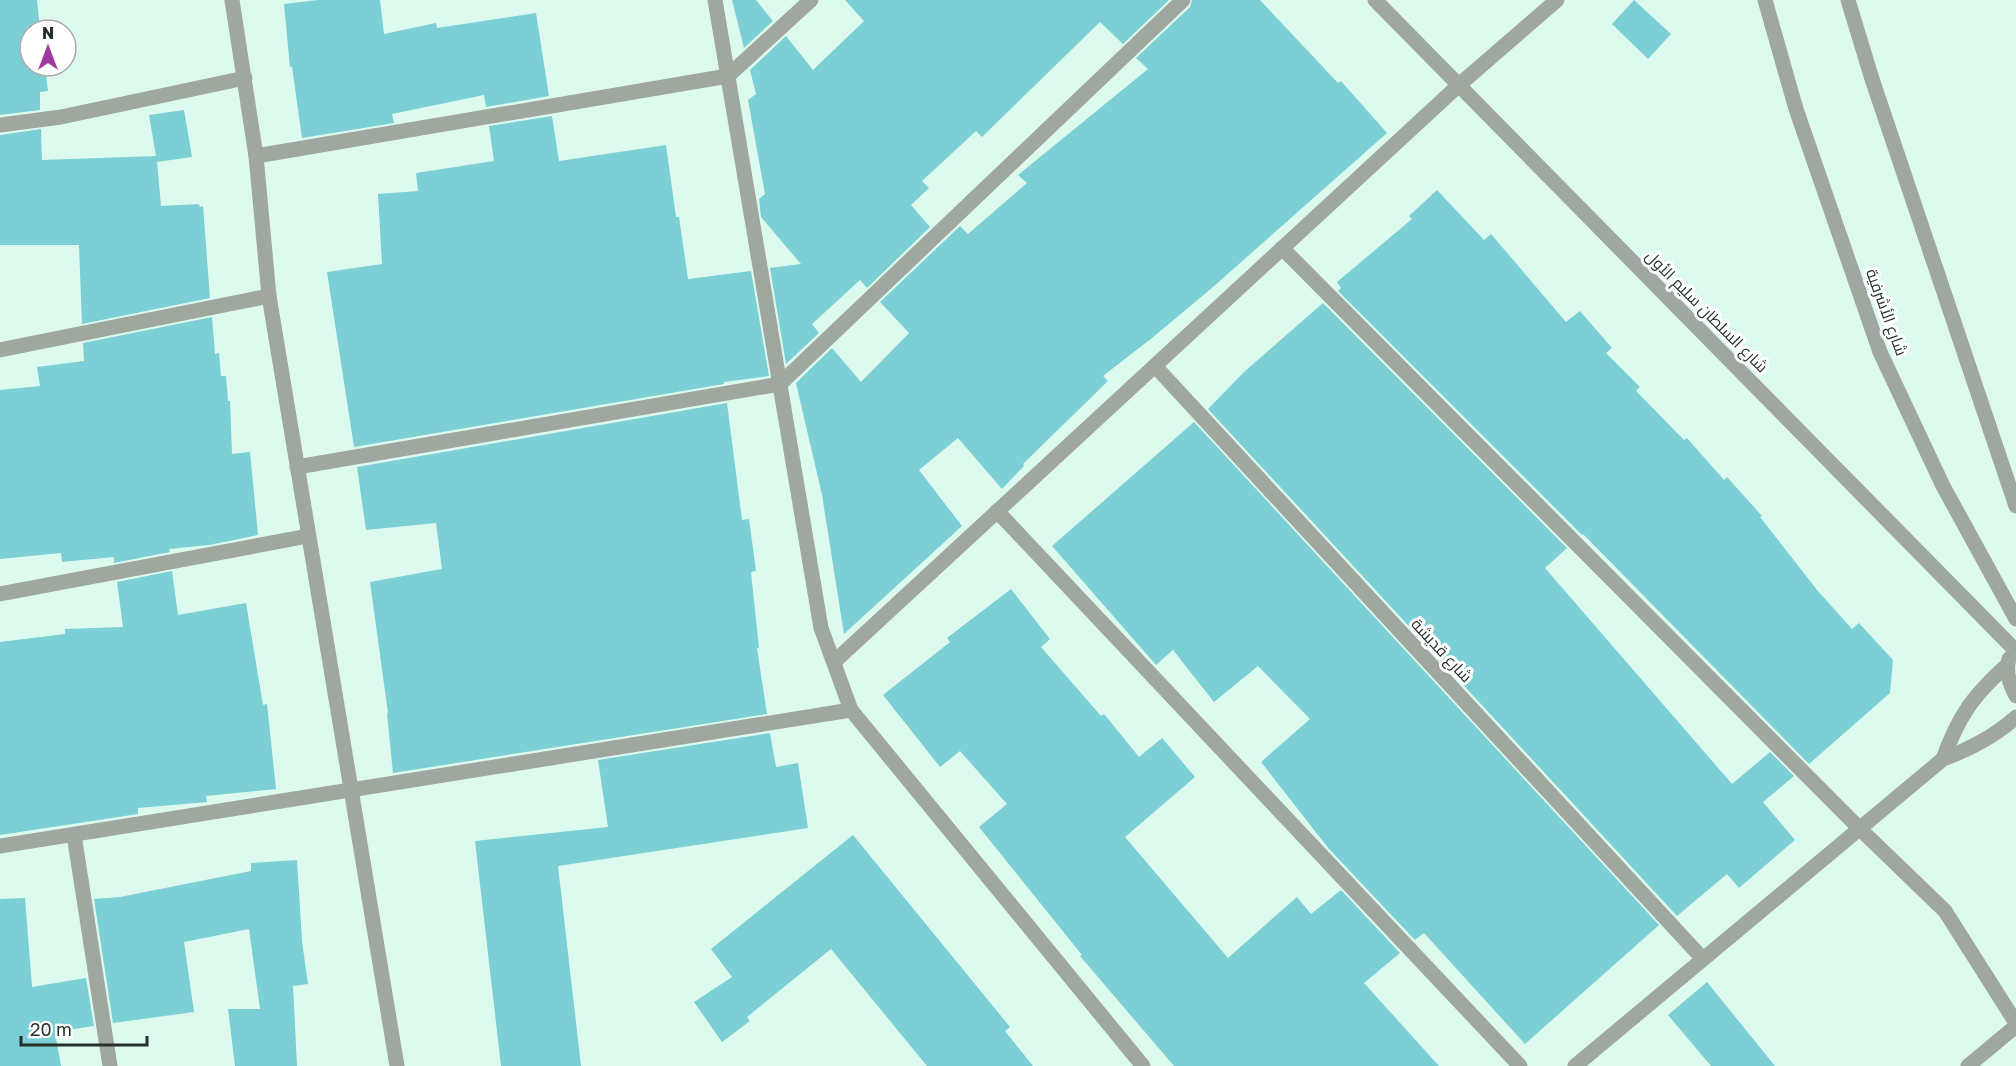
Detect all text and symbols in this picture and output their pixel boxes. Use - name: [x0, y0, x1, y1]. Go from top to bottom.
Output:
- north arrow: [18, 18, 78, 78]
- text: N: [42, 23, 54, 43]
- street label: شارع السلطان سليم الأول: [1640, 246, 1772, 378]
- street label: شارع الأشرفية: [1860, 266, 1912, 359]
- street label: شارع قديشة: [1406, 614, 1477, 688]
- scale bar: [21, 1009, 147, 1047]
- text: 20 m: [30, 1018, 72, 1040]

